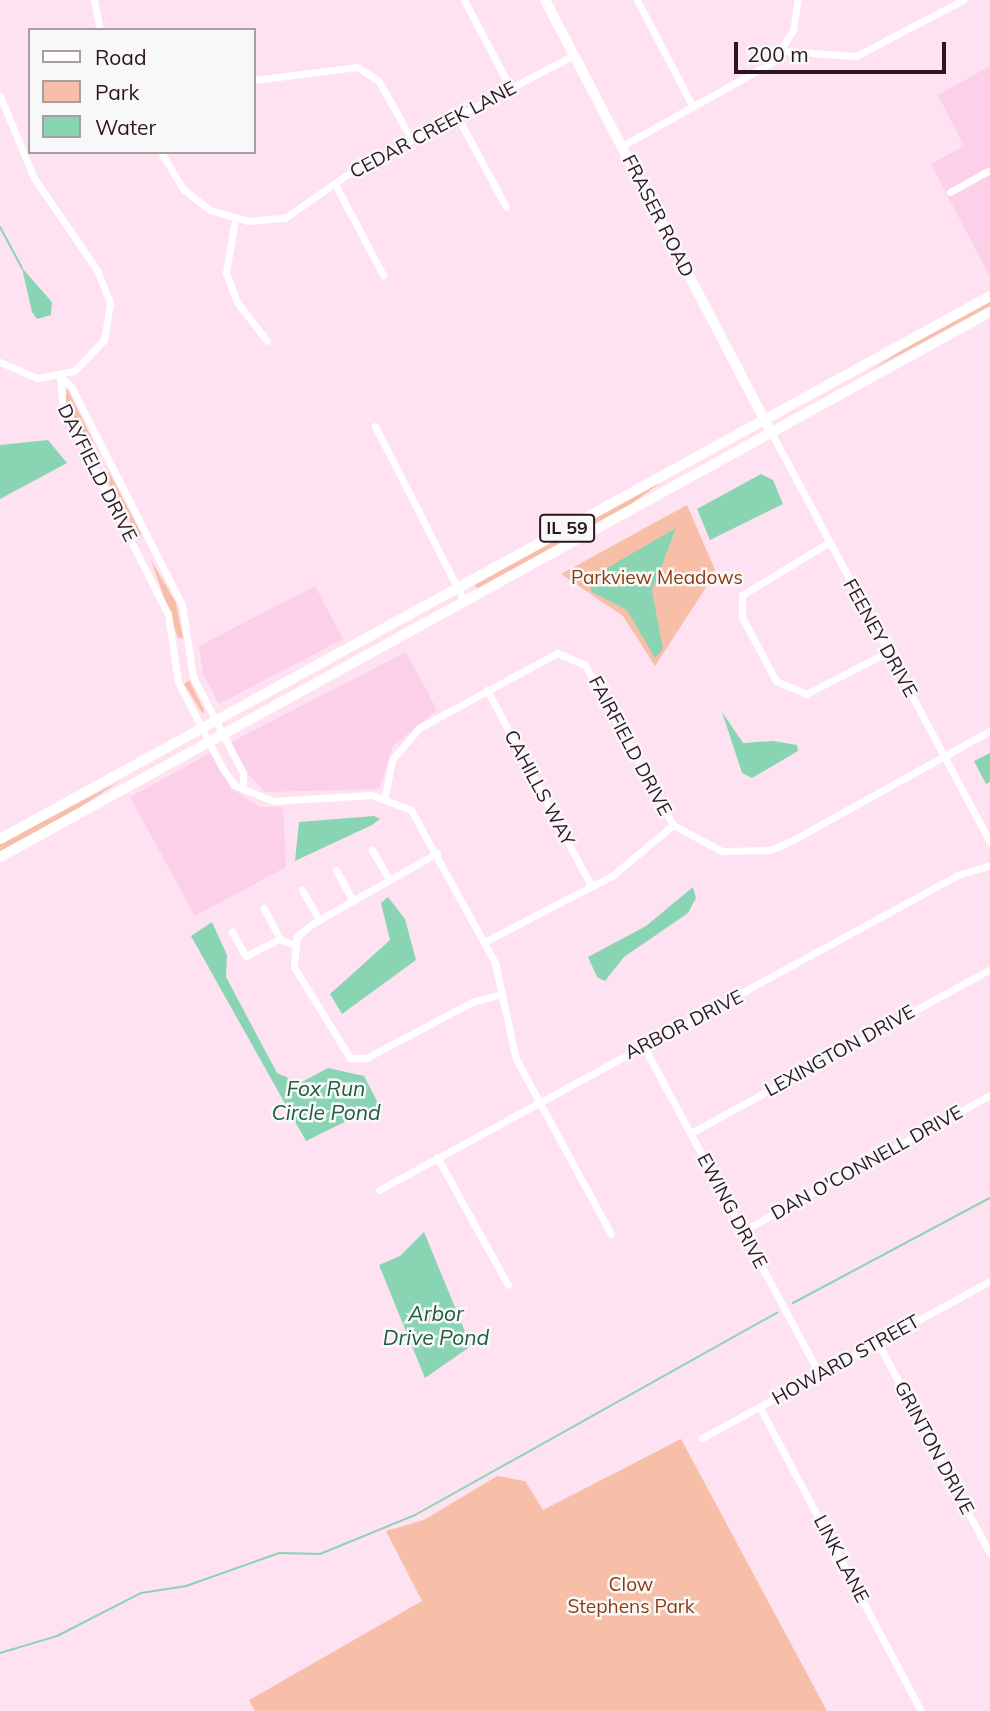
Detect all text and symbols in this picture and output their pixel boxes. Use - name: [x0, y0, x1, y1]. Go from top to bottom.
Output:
- legend: [28, 28, 256, 154]
- scale bar: [738, 28, 950, 72]
- text: 200 m: [747, 41, 809, 67]
- text: Road: [95, 44, 146, 70]
- street label: CEDAR CREEK LANE: [346, 77, 520, 183]
- text: Park: [95, 79, 139, 105]
- text: Water: [95, 114, 156, 140]
- street label: FRASER ROAD: [617, 151, 699, 281]
- street label: DAYFIELD DRIVE: [52, 400, 142, 546]
- road number: IL 59: [539, 514, 595, 542]
- park label: Parkview Meadows: [571, 567, 743, 589]
- street label: FEENEY DRIVE: [838, 575, 922, 701]
- street label: FAIRFIELD DRIVE: [584, 672, 676, 820]
- street label: CAHILLS WAY: [499, 726, 579, 850]
- street label: ARBOR DRIVE: [621, 985, 747, 1065]
- street label: LEXINGTON DRIVE: [761, 1000, 919, 1102]
- water label: Fox Run Circle Pond: [271, 1075, 381, 1125]
- street label: DAN O'CONNELL DRIVE: [767, 1101, 967, 1225]
- street label: EWING DRIVE: [692, 1150, 772, 1272]
- water label: Arbor Drive Pond: [383, 1300, 489, 1350]
- street label: HOWARD STREET: [768, 1310, 924, 1410]
- street label: GRINTON DRIVE: [889, 1378, 979, 1518]
- street label: LINK LANE: [808, 1511, 874, 1607]
- park label: Clow Stephens Park: [567, 1574, 695, 1618]

